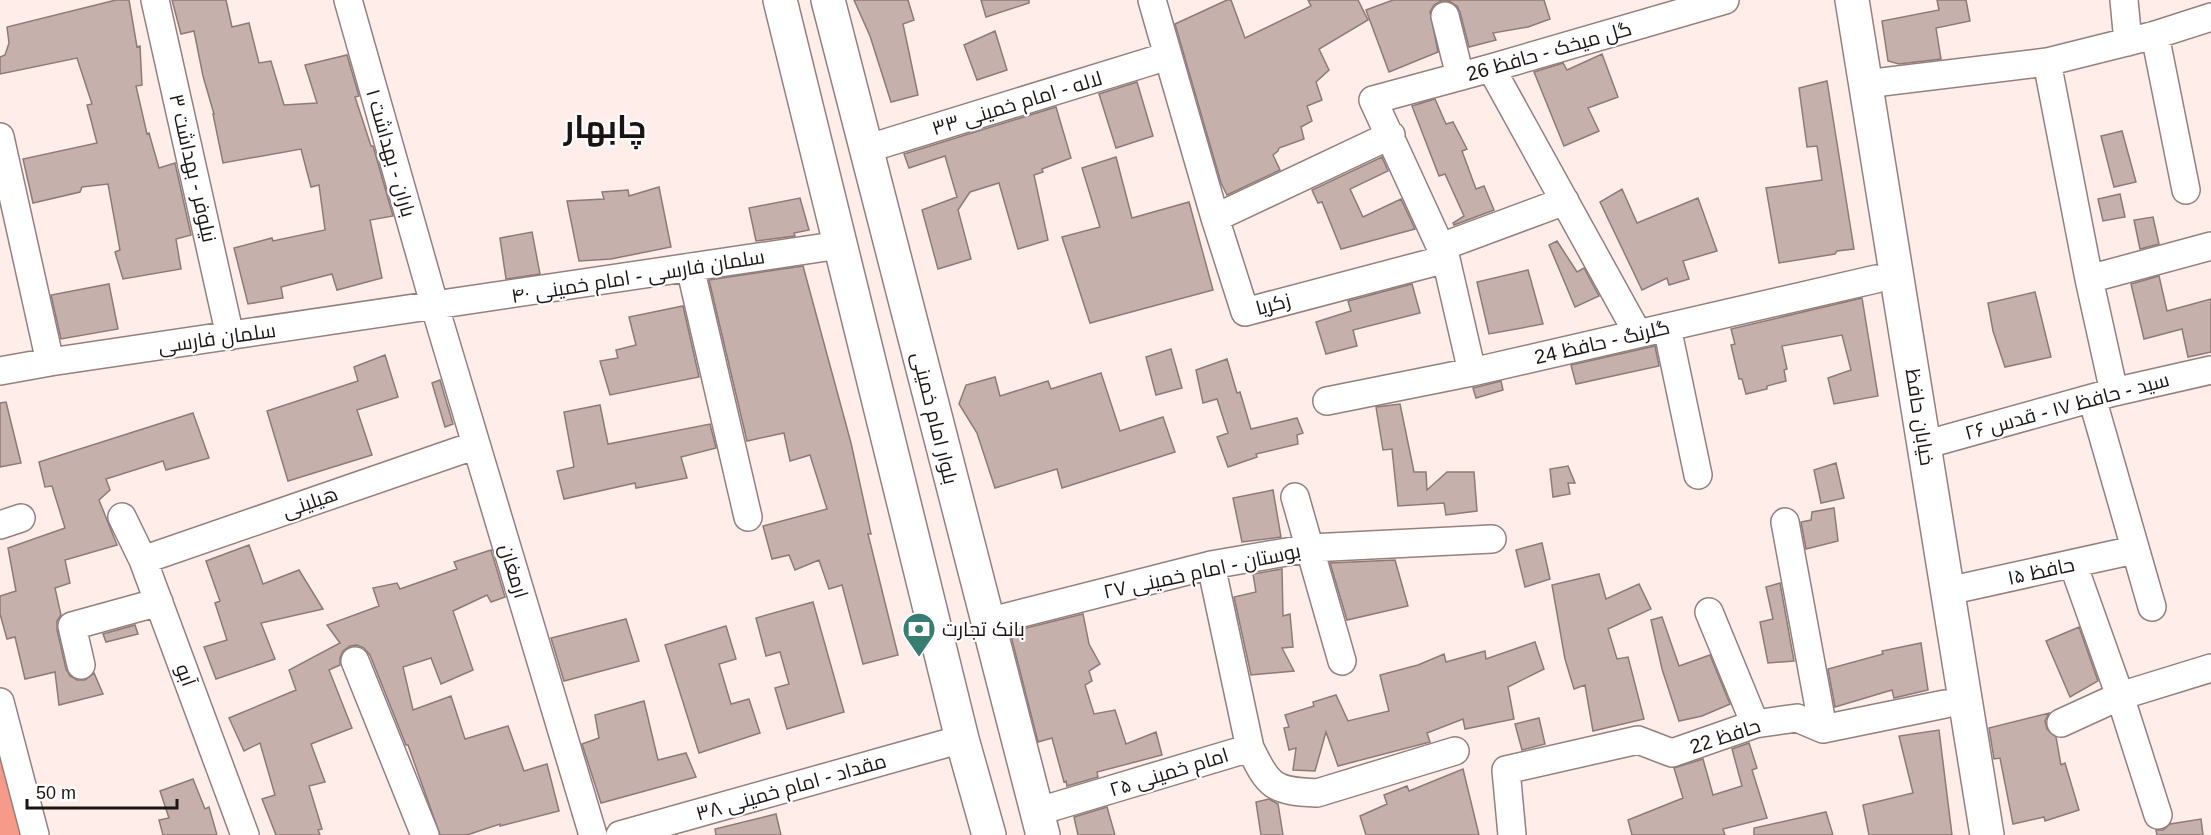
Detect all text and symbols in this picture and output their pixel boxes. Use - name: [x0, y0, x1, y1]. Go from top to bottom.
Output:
- street label: گل میخک - حافظ 26: [1464, 17, 1635, 87]
- street label: لاله - امام خمینی ۳۳: [929, 67, 1106, 142]
- street label: باران - بهداشت ۱: [360, 86, 420, 220]
- street label: نیلوفر - بهداشت ۳: [163, 92, 221, 245]
- district label: چابهار: [563, 109, 646, 150]
- street label: سلمان فارسی - امام خمینی ۴۰: [510, 245, 767, 310]
- street label: زکریا: [1253, 289, 1293, 320]
- street label: گلرنگ - حافظ 24: [1532, 316, 1672, 369]
- street label: سلمان فارسی: [157, 319, 277, 359]
- street label: بلوار امام خمینی: [905, 350, 962, 487]
- street label: خیابان حافظ: [1899, 367, 1939, 467]
- street label: سید - حافظ ۱۷ - قدس ۲۶: [1962, 368, 2172, 446]
- street label: هیلینی: [279, 482, 341, 524]
- street label: بوستان - امام خمینی ۲۷: [1101, 539, 1303, 606]
- street label: ارمغان: [493, 541, 533, 601]
- street label: حافظ ۱۵: [2006, 553, 2076, 589]
- bank icon: بانک تجارت: [901, 611, 937, 658]
- place label: بانک تجارت: [942, 618, 1025, 641]
- street label: آبو: [171, 661, 200, 690]
- street label: حافظ 22: [1687, 714, 1763, 758]
- street label: امام خمینی ۲۵: [1107, 743, 1232, 803]
- street label: مقداد - امام خمینی ۳۸: [693, 749, 890, 828]
- scale bar: [27, 772, 177, 810]
- text: 50 m: [36, 783, 76, 803]

